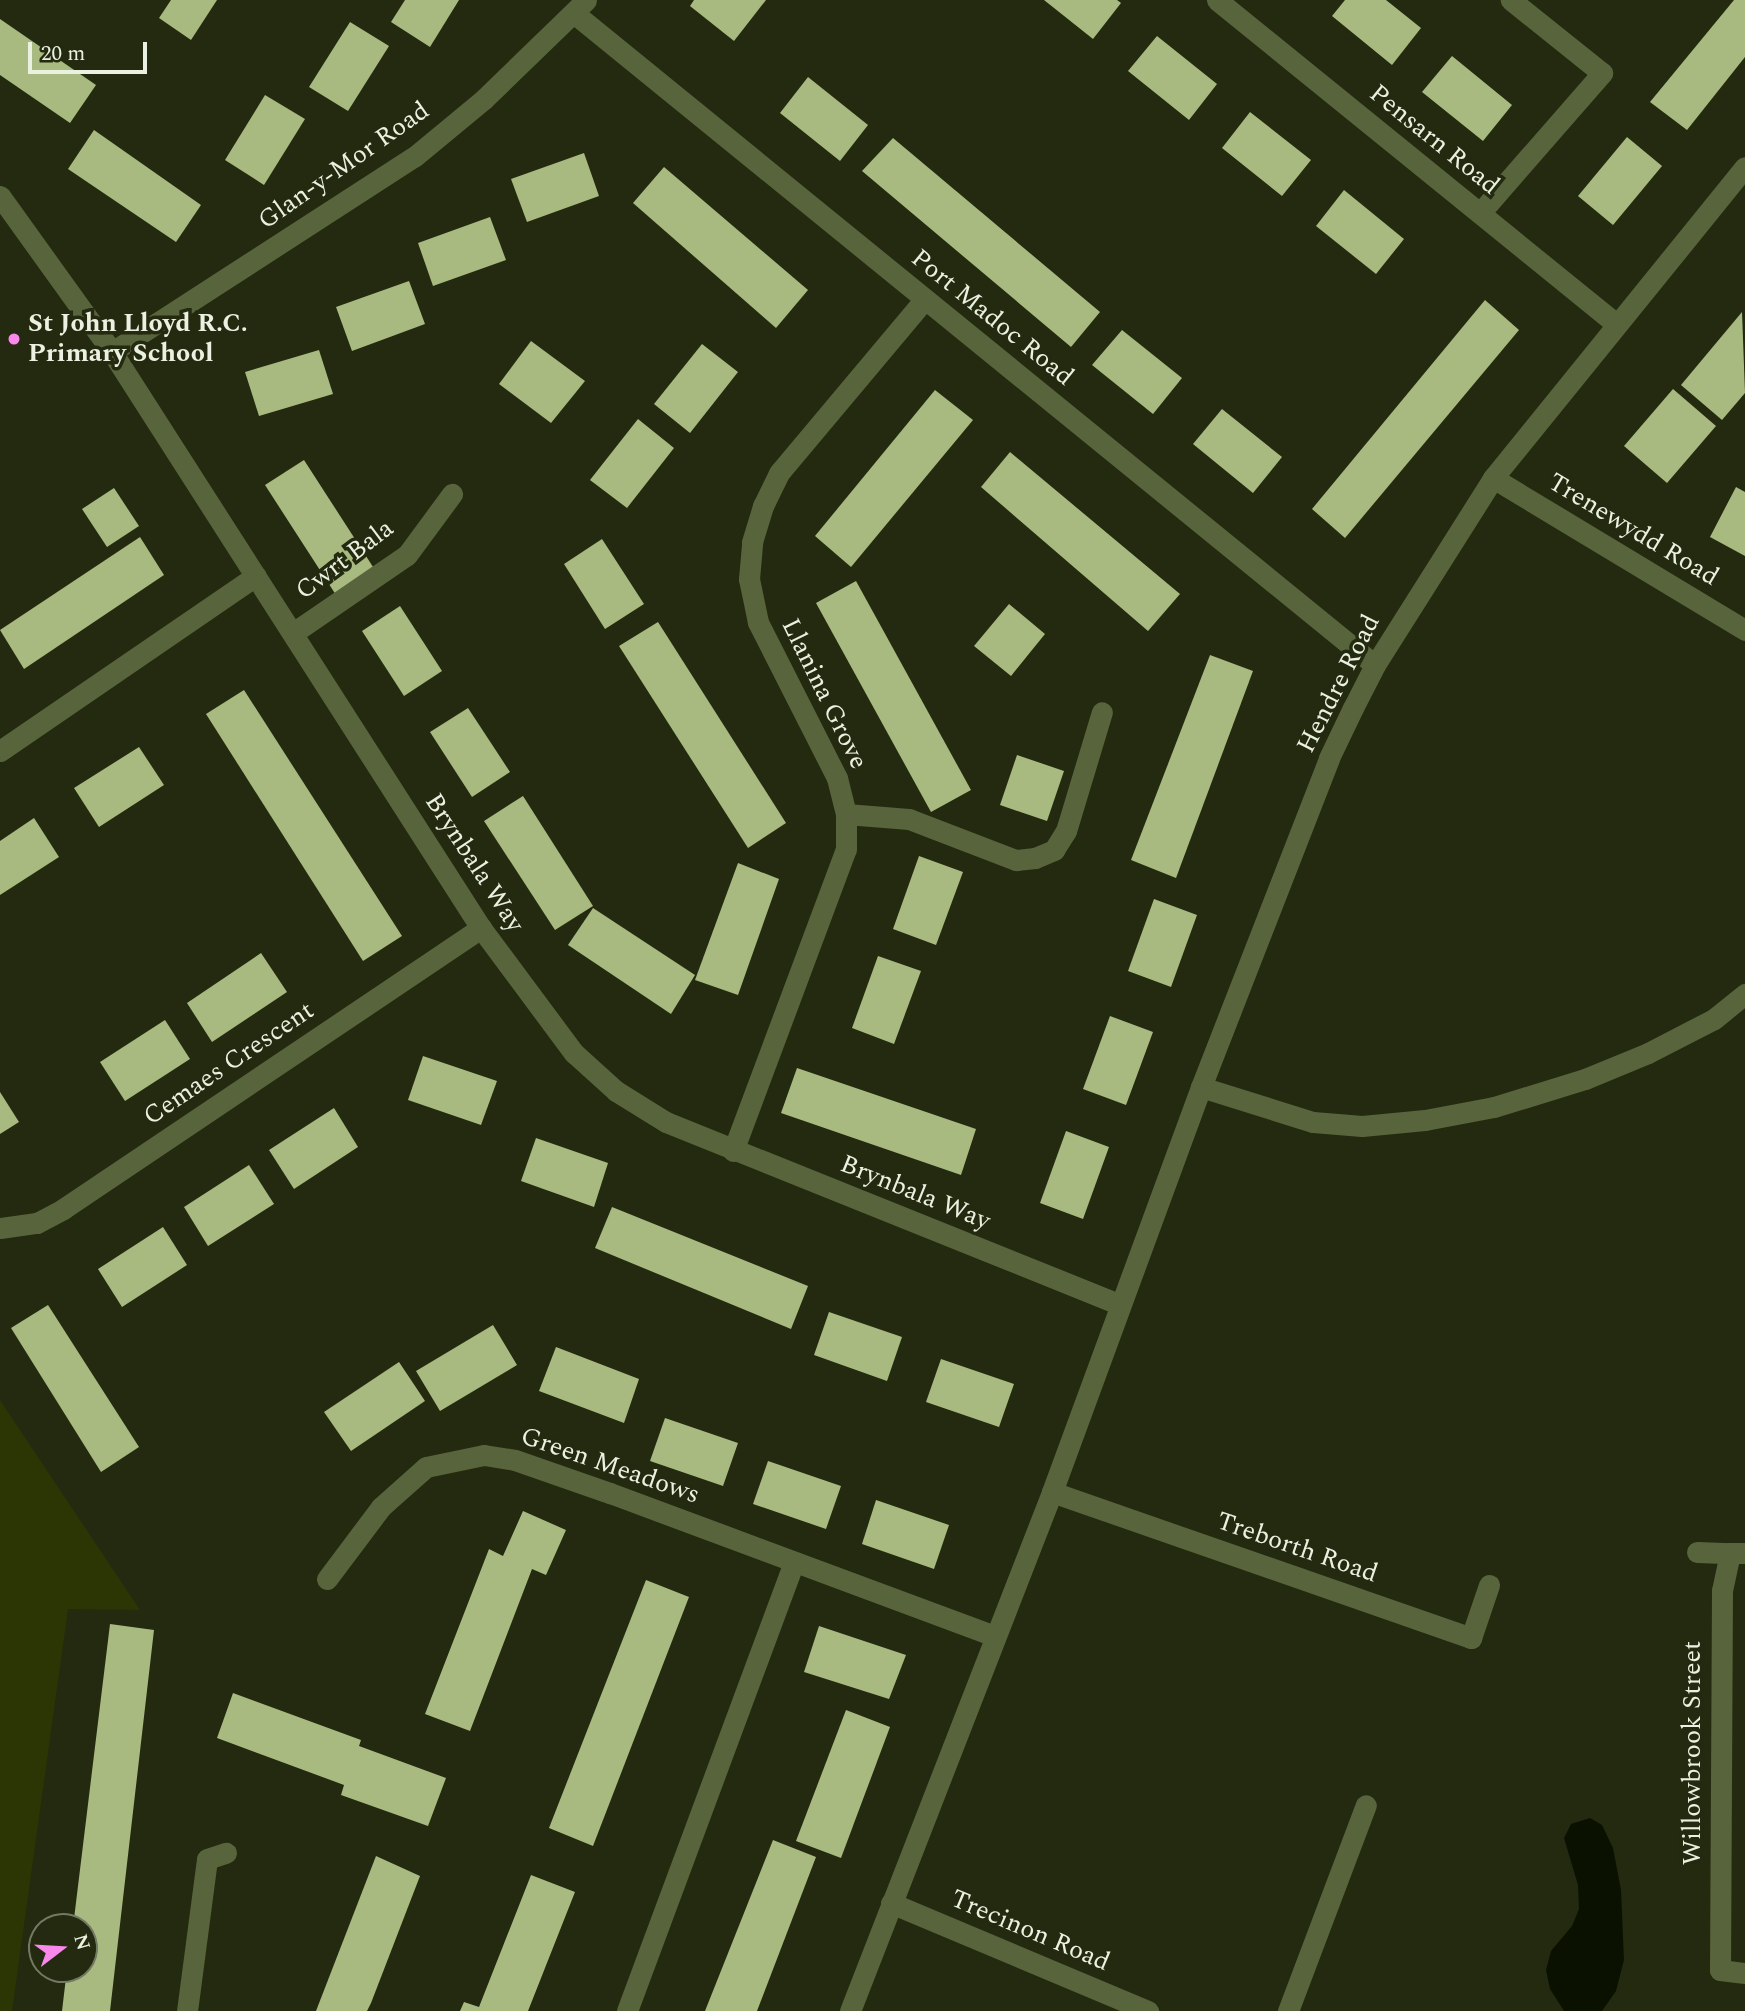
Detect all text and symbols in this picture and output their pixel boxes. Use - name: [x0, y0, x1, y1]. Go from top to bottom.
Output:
- scale bar: [32, 28, 150, 72]
- text: 20 m: [41, 38, 85, 70]
- street label: Pensarn Road: [1363, 78, 1505, 202]
- street label: Glan-y-Mor Road: [252, 95, 436, 237]
- street label: Port Madoc Road: [904, 243, 1080, 393]
- place label: St John Lloyd R.C. Primary School: [28, 308, 248, 370]
- marker: St John Lloyd R.C. Primary School: [6, 331, 22, 347]
- street label: Trenewydd Road: [1542, 467, 1724, 593]
- street label: Cwrt Bala: [290, 513, 400, 607]
- street label: Hendre Road: [1291, 610, 1387, 758]
- street label: Llanina Grove: [774, 614, 874, 774]
- street label: Brynbala Way: [418, 788, 530, 938]
- street label: Cemaes Crescent: [138, 995, 320, 1133]
- street label: Brynbala Way: [835, 1149, 995, 1237]
- street label: Green Meadows: [517, 1421, 703, 1511]
- street label: Treborth Road: [1212, 1506, 1382, 1590]
- street label: Willowbrook Street: [1677, 1641, 1709, 1865]
- street label: Trecinon Road: [946, 1883, 1114, 1979]
- north arrow: [28, 1913, 98, 1983]
- text: N: [66, 1931, 98, 1954]

